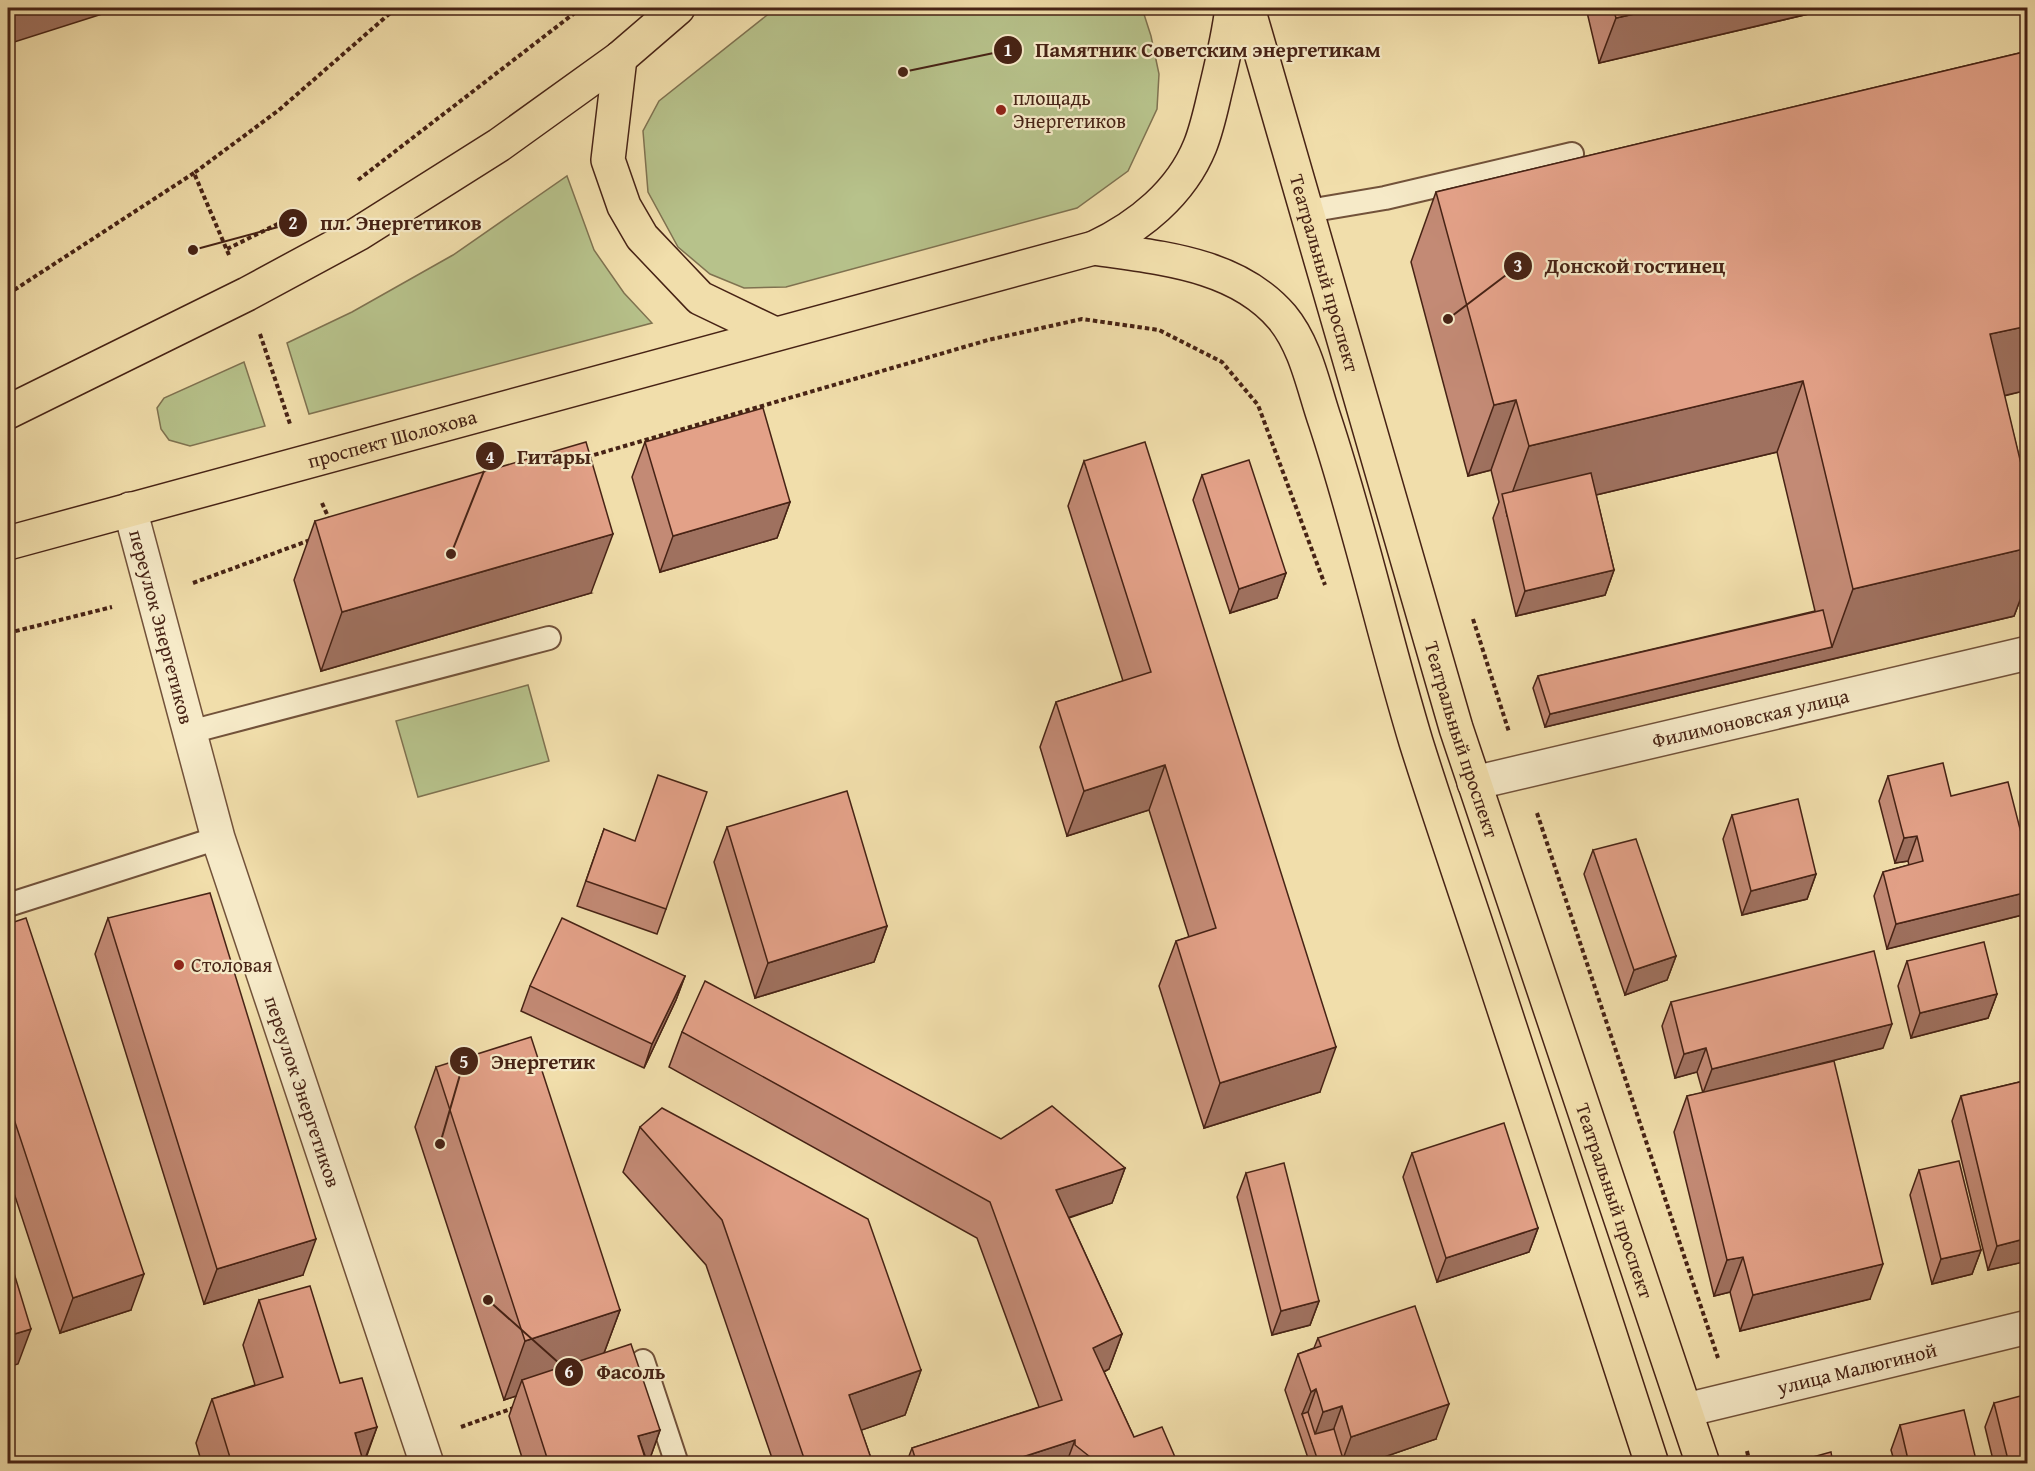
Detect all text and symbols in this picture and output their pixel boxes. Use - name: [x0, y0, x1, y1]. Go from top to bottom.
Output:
- callout: Памятник Советским энергетикам: [993, 30, 1392, 69]
- text: Памятник Советским энергетикам: [1035, 34, 1381, 65]
- text: 1: [1003, 36, 1013, 63]
- place label: площадь Энергетиков: [1013, 83, 1126, 135]
- marker: площадь Энергетиков: [994, 103, 1008, 117]
- street label: Театральный проспект: [1283, 171, 1367, 376]
- callout: пл. Энергетиков: [278, 203, 494, 242]
- text: пл. Энергетиков: [320, 207, 482, 238]
- text: 2: [288, 209, 298, 236]
- callout: Донской гостинец: [1503, 246, 1738, 285]
- text: Донской гостинец: [1544, 250, 1726, 281]
- text: 3: [1513, 252, 1523, 279]
- street label: проспект Шолохова: [304, 401, 480, 475]
- callout: Гитары: [475, 437, 603, 476]
- text: Гитары: [517, 441, 591, 472]
- text: 4: [485, 443, 495, 470]
- street label: переулок Энергетиков: [122, 526, 202, 727]
- street label: Театральный проспект: [1418, 638, 1507, 842]
- street label: Филимоновская улица: [1649, 680, 1852, 755]
- place label: Столовая: [191, 950, 272, 979]
- marker: Столовая: [172, 958, 186, 972]
- street label: переулок Энергетиков: [258, 992, 349, 1191]
- callout: Энергетик: [449, 1042, 608, 1081]
- text: Энергетик: [491, 1046, 596, 1077]
- text: 5: [459, 1048, 469, 1075]
- street label: Театральный проспект: [1569, 1099, 1661, 1302]
- street label: улица Малюгиной: [1773, 1335, 1940, 1402]
- callout: Фасоль: [554, 1352, 677, 1391]
- text: Фасоль: [596, 1356, 666, 1387]
- text: 6: [564, 1358, 574, 1385]

